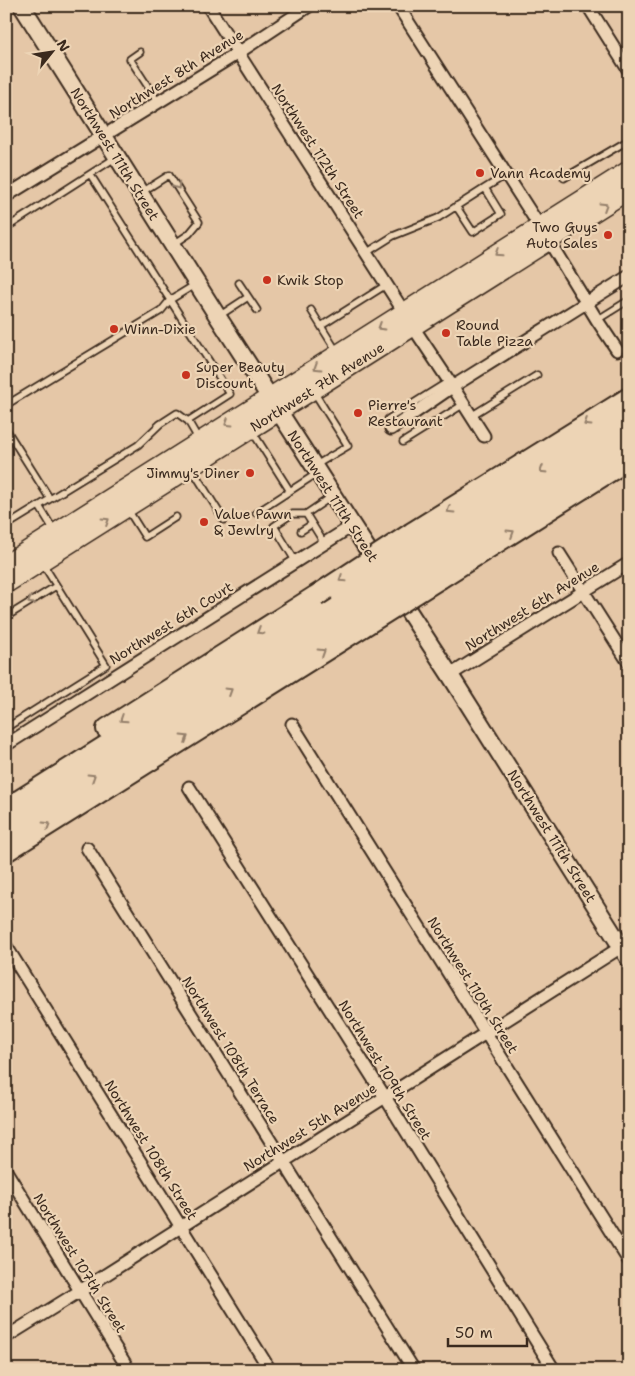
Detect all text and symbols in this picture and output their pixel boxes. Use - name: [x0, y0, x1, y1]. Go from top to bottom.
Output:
- street label: Northwest 8th Avenue: [106, 25, 247, 123]
- north arrow: [28, 28, 78, 78]
- text: N: [53, 36, 74, 55]
- street label: Northwest 112th Street: [268, 80, 368, 222]
- street label: Northwest 111th Street: [67, 84, 163, 224]
- place label: Vann Academy: [490, 164, 591, 182]
- marker: Vann Academy: [474, 167, 486, 179]
- one-way arrow: [171, 181, 180, 190]
- one-way arrow: [598, 203, 607, 212]
- place label: Two Guys Auto Sales: [526, 218, 598, 252]
- marker: Two Guys Auto Sales: [602, 229, 614, 241]
- one-way arrow: [495, 246, 504, 256]
- place label: Kwik Stop: [277, 271, 344, 289]
- marker: Kwik Stop: [261, 274, 273, 286]
- place label: Round Table Pizza: [456, 316, 533, 350]
- place label: Winn-Dixie: [124, 320, 196, 338]
- one-way arrow: [377, 321, 387, 330]
- marker: Winn-Dixie: [108, 323, 120, 335]
- marker: Round Table Pizza: [440, 327, 452, 339]
- street label: Northwest 7th Avenue: [247, 338, 388, 436]
- place label: Super Beauty Discount: [196, 358, 285, 392]
- one-way arrow: [313, 361, 322, 371]
- marker: Super Beauty Discount: [180, 369, 192, 381]
- place label: Pierre's Restaurant: [368, 396, 443, 430]
- marker: Pierre's Restaurant: [352, 407, 364, 419]
- one-way arrow: [224, 417, 233, 427]
- one-way arrow: [584, 417, 593, 427]
- street label: Northwest 111th Street: [284, 427, 382, 565]
- place label: Jimmy's Diner: [146, 464, 240, 482]
- one-way arrow: [539, 464, 548, 474]
- marker: Jimmy's Diner: [244, 467, 256, 479]
- one-way arrow: [446, 503, 455, 513]
- place label: Value Pawn & Jewlry: [214, 505, 292, 539]
- marker: Value Pawn & Jewlry: [198, 516, 210, 528]
- one-way arrow: [100, 518, 109, 528]
- one-way arrow: [505, 530, 514, 540]
- street label: Northwest 6th Avenue: [462, 557, 603, 655]
- one-way arrow: [338, 573, 347, 582]
- street label: Northwest 6th Court: [106, 578, 236, 668]
- one-way arrow: [27, 595, 36, 605]
- one-way arrow: [256, 625, 265, 635]
- one-way arrow: [317, 648, 326, 658]
- one-way arrow: [224, 687, 233, 697]
- one-way arrow: [119, 712, 128, 722]
- one-way arrow: [179, 735, 188, 745]
- street label: Northwest 111th Street: [504, 766, 600, 906]
- one-way arrow: [86, 774, 96, 783]
- one-way arrow: [42, 822, 51, 831]
- street label: Northwest 110th Street: [424, 913, 522, 1057]
- street label: Northwest 108th Terrace: [178, 973, 284, 1127]
- street label: Northwest 109th Street: [335, 997, 435, 1143]
- street label: Northwest 108th Street: [100, 1077, 202, 1223]
- street label: Northwest 5th Avenue: [240, 1079, 380, 1175]
- street label: Northwest 107th Street: [30, 1190, 130, 1336]
- scale bar: [448, 1316, 526, 1348]
- text: 50 m: [455, 1323, 493, 1343]

